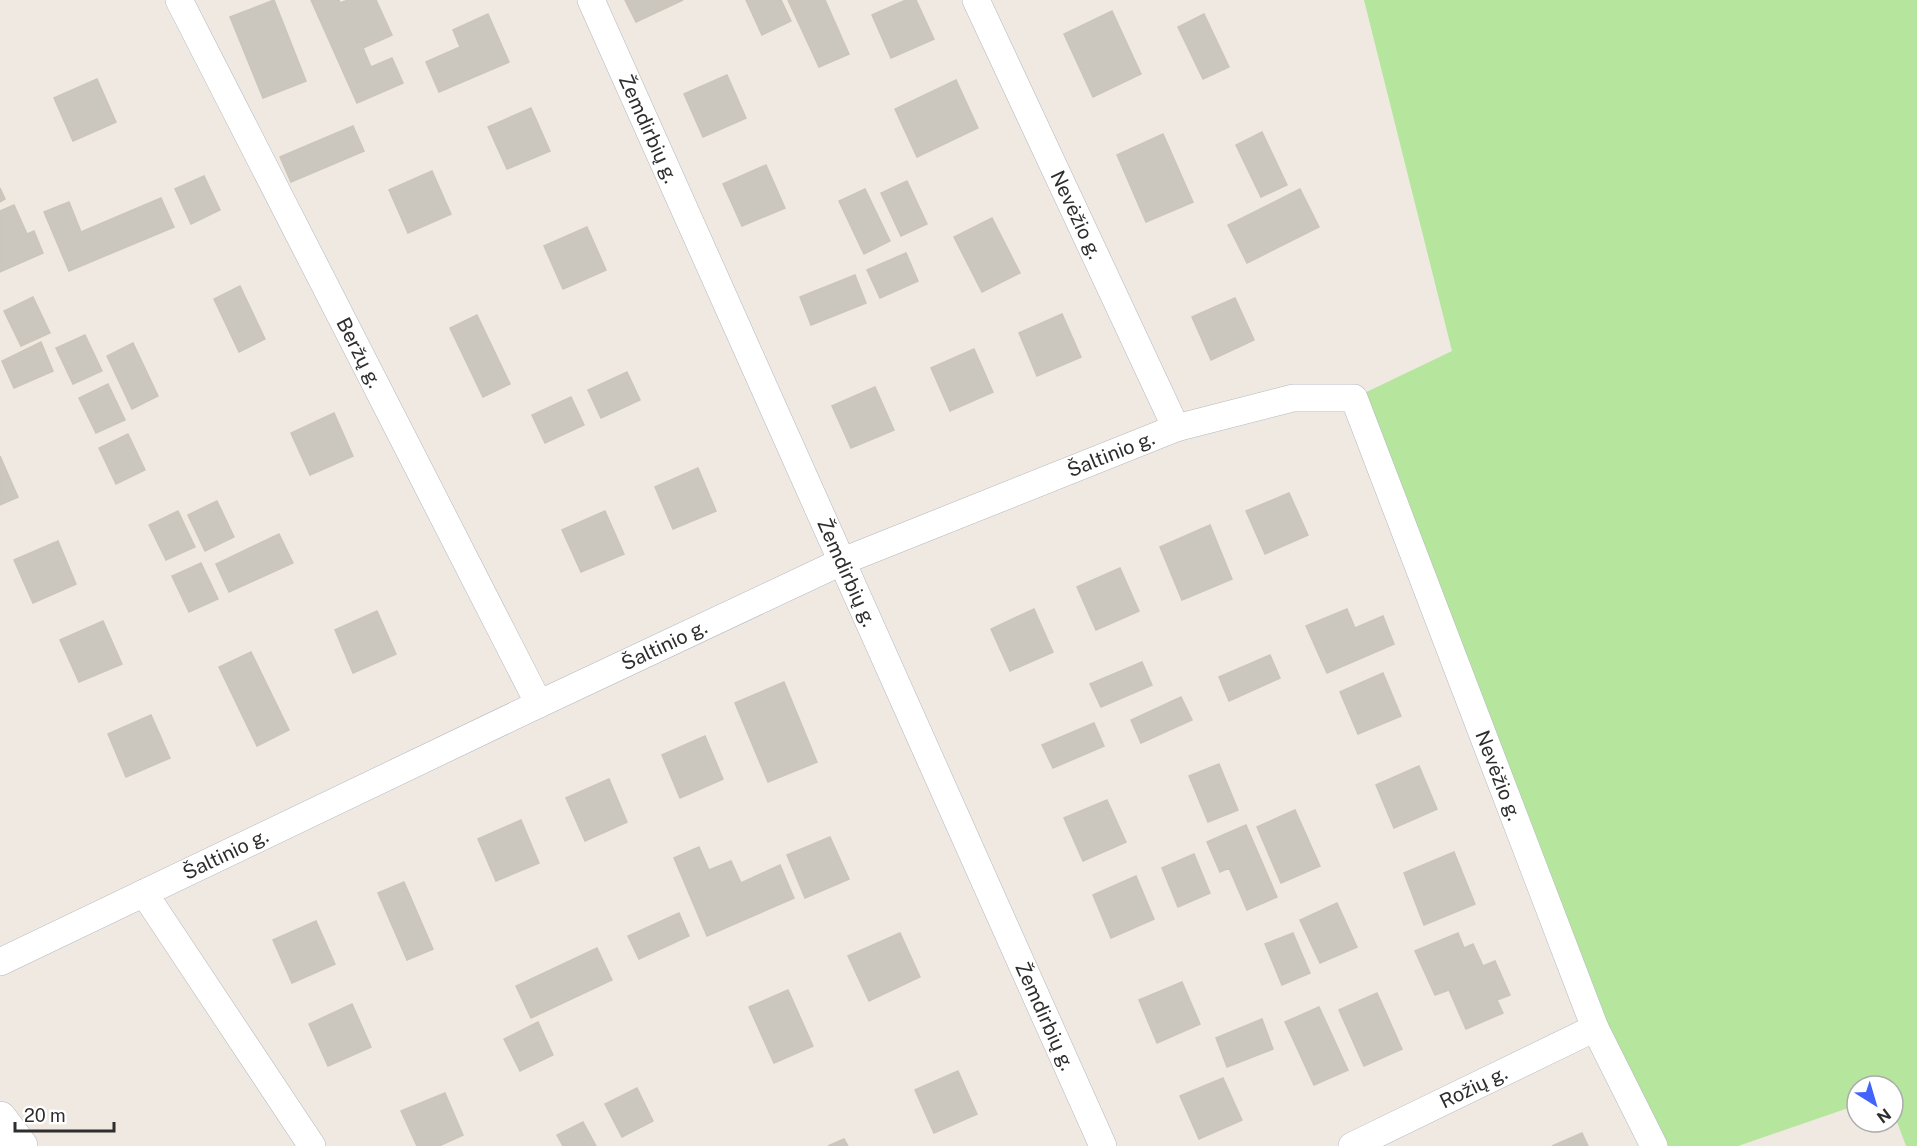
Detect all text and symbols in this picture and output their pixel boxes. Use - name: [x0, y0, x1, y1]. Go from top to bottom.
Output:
- street label: Žemdirbių g.: [614, 71, 683, 187]
- street label: Nevėžio g.: [1045, 167, 1107, 263]
- street label: Beržų g.: [331, 313, 387, 392]
- street label: Šaltinio g.: [1064, 426, 1158, 482]
- street label: Žemdirbių g.: [812, 514, 881, 631]
- street label: Šaltinio g.: [617, 615, 711, 676]
- street label: Nevėžio g.: [1470, 727, 1527, 824]
- street label: Šaltinio g.: [179, 823, 272, 885]
- street label: Žemdirbių g.: [1010, 958, 1080, 1074]
- street label: Rožių g.: [1436, 1060, 1511, 1114]
- north arrow: [1845, 1074, 1905, 1134]
- scale bar: [15, 1095, 114, 1133]
- text: N: [1873, 1104, 1894, 1127]
- text: 20 m: [24, 1105, 66, 1126]

